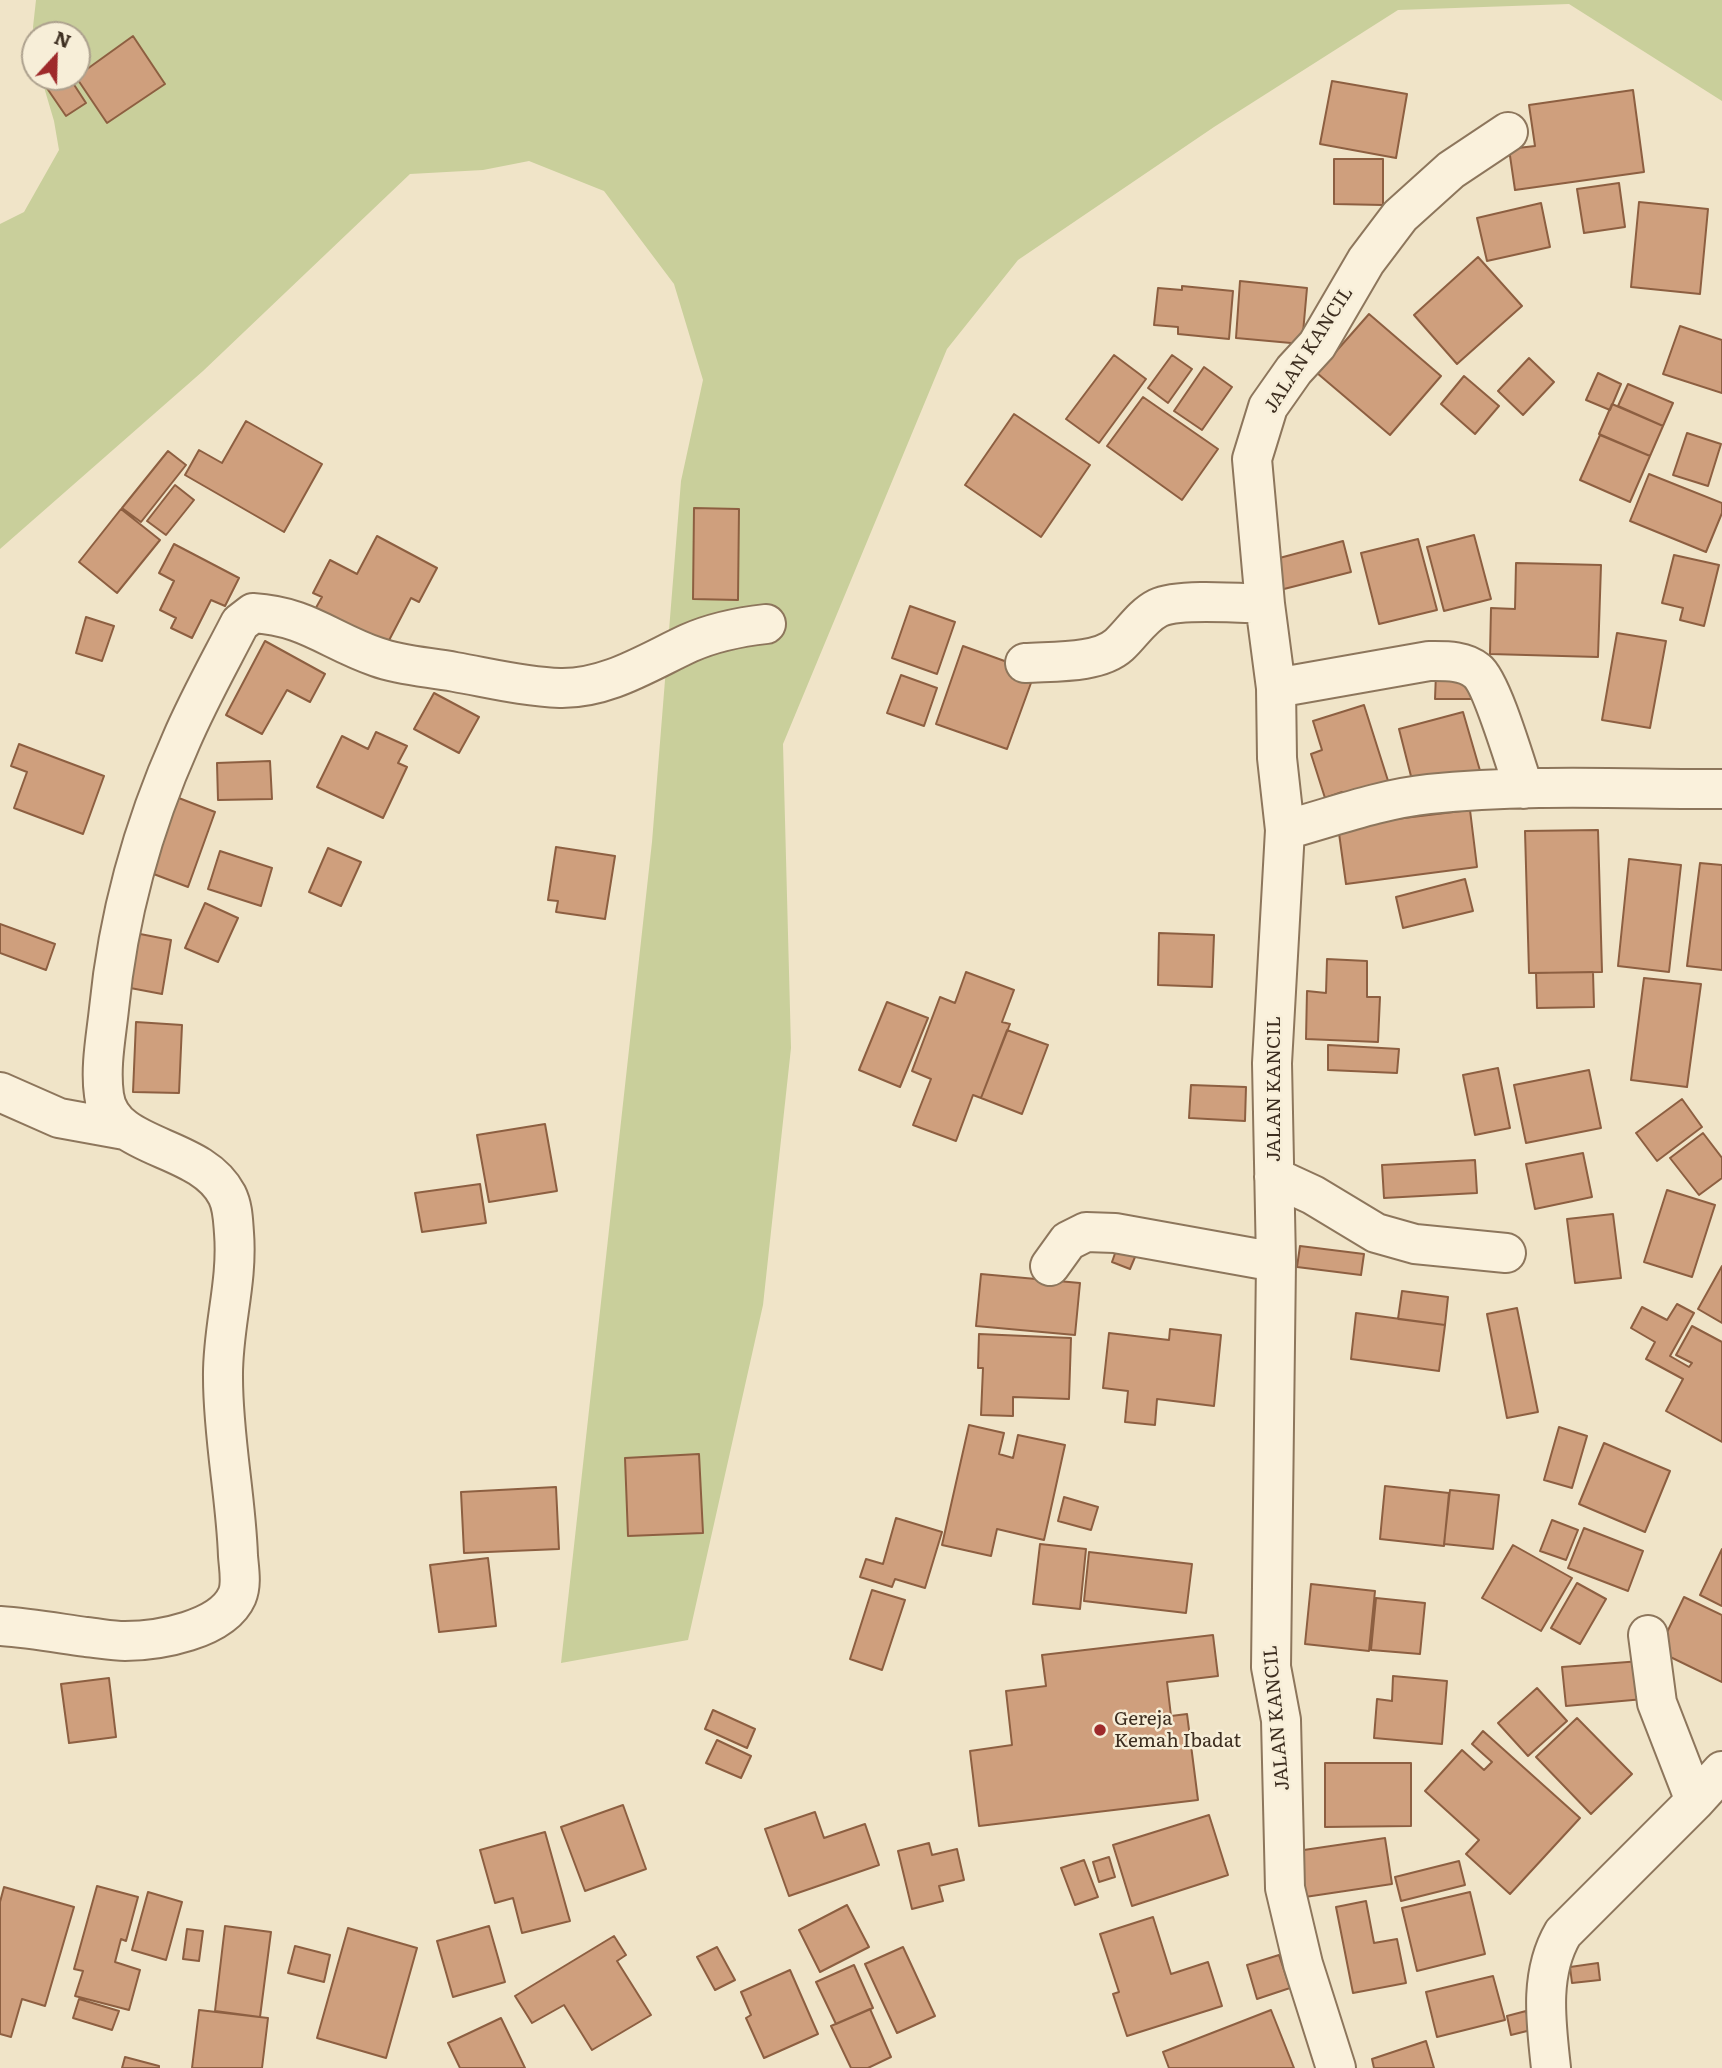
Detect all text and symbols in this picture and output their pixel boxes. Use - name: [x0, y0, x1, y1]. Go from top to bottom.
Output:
- north arrow: [21, 21, 91, 91]
- text: N: [50, 22, 76, 54]
- street label: JALAN KANCIL: [1260, 283, 1358, 417]
- street label: JALAN KANCIL: [1263, 1016, 1285, 1162]
- street label: JALAN KANCIL: [1259, 1644, 1295, 1792]
- place label: Gereja Kemah Ibadat: [1114, 1708, 1241, 1752]
- marker: Gereja Kemah Ibadat: [1092, 1722, 1108, 1738]

